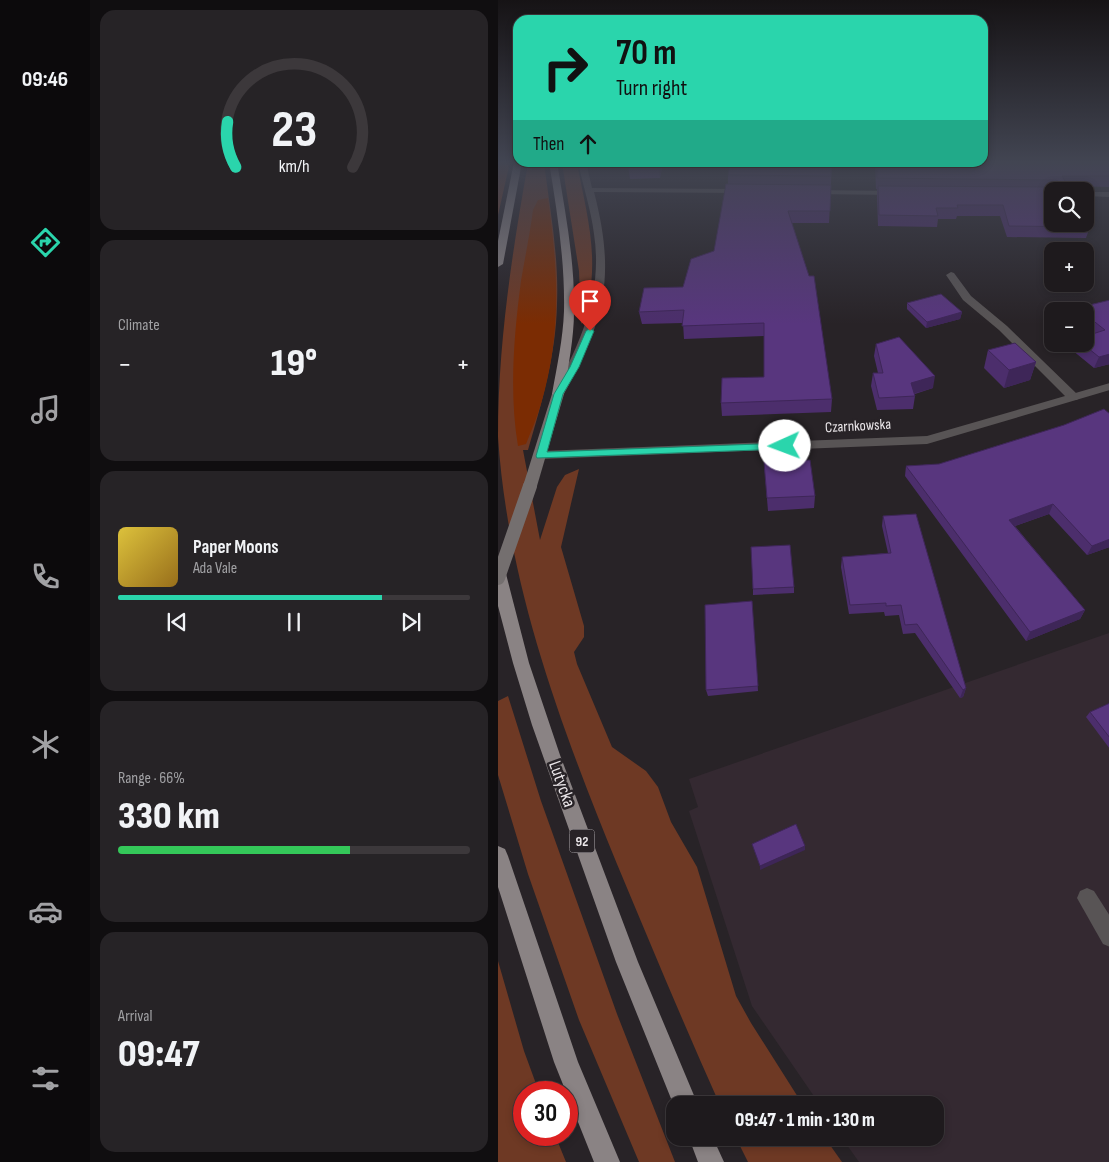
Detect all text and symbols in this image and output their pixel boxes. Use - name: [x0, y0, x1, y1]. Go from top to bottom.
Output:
- text: 70 m: [616, 32, 676, 75]
- icon: right: [533, 35, 598, 100]
- text: 09:46: [22, 66, 68, 93]
- text: Turn right: [616, 75, 687, 102]
- text: 23: [271, 99, 317, 162]
- icon: ahead: [574, 130, 602, 158]
- text: Then: [533, 133, 564, 156]
- text: km/h: [279, 156, 309, 177]
- map controls: [1044, 182, 1094, 352]
- button: search: [1044, 182, 1094, 232]
- icon: directions: [28, 225, 63, 260]
- button: +: [1044, 242, 1094, 292]
- pin: [569, 280, 611, 331]
- icon: arrive: [576, 287, 604, 315]
- button: −: [1044, 302, 1094, 352]
- text: Climate: [118, 316, 160, 335]
- text: 19°: [271, 341, 317, 386]
- text: −: [118, 348, 132, 381]
- text: +: [456, 348, 470, 381]
- icon: music: [28, 392, 63, 427]
- street label: Czarnkowska: [825, 415, 892, 437]
- position arrow: [758, 419, 810, 471]
- text: Paper Moons: [193, 536, 279, 559]
- icon: phone: [28, 559, 63, 594]
- text: Ada Vale: [193, 559, 237, 578]
- icon: previous: [163, 608, 191, 636]
- icon: pause: [280, 608, 308, 636]
- icon: next: [397, 608, 425, 636]
- icon: climate: [28, 727, 63, 762]
- street label: Lutycka: [544, 758, 580, 810]
- text: Range · 66%: [118, 769, 185, 788]
- text: 330 km: [118, 794, 220, 839]
- road number: 92: [570, 829, 594, 852]
- icon: car: [28, 894, 63, 929]
- text: Arrival: [118, 1007, 152, 1026]
- text: 09:47: [118, 1032, 199, 1077]
- icon: filters: [28, 1061, 63, 1096]
- speed limit sign: 30: [513, 1081, 578, 1146]
- text: 09:47 · 1 min · 130 m: [735, 1109, 875, 1132]

